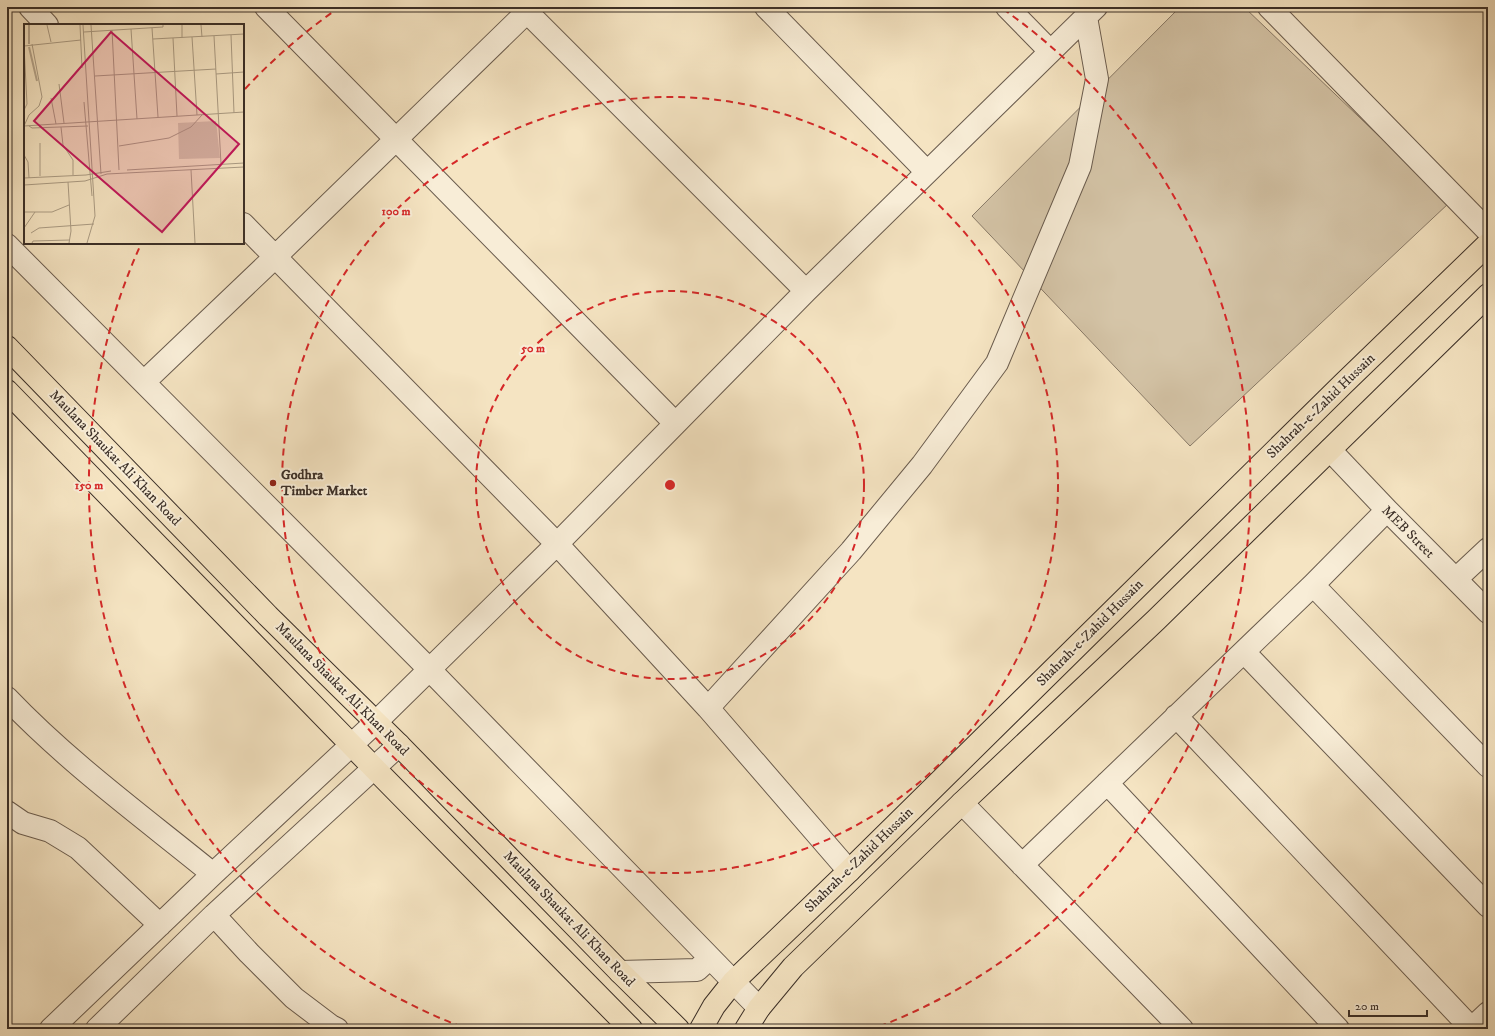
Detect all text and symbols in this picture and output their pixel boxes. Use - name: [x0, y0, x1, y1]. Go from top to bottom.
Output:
- inset map: [24, 24, 244, 244]
- text: 100 m: [382, 204, 410, 219]
- text: 50 m: [520, 341, 545, 356]
- street label: Shahrah-e-Zahid Hussain: [1263, 349, 1380, 463]
- street label: Maulana Shaukat Ali Khan Road: [45, 386, 185, 530]
- place label: Godhra Timber Market: [280, 466, 368, 500]
- text: 150 m: [75, 478, 103, 493]
- marker: Godhra Timber Market: [268, 478, 278, 488]
- centre of rings: [663, 478, 677, 492]
- street label: MEB Street: [1378, 502, 1439, 563]
- street label: Shahrah-e-Zahid Hussain: [1033, 575, 1148, 690]
- street label: Maulana Shaukat Ali Khan Road: [271, 618, 413, 760]
- street label: Shahrah-e-Zahid Hussain: [801, 803, 918, 917]
- street label: Maulana Shaukat Ali Khan Road: [499, 847, 639, 991]
- scale bar: [1349, 992, 1427, 1018]
- text: 20 m: [1355, 999, 1379, 1014]

